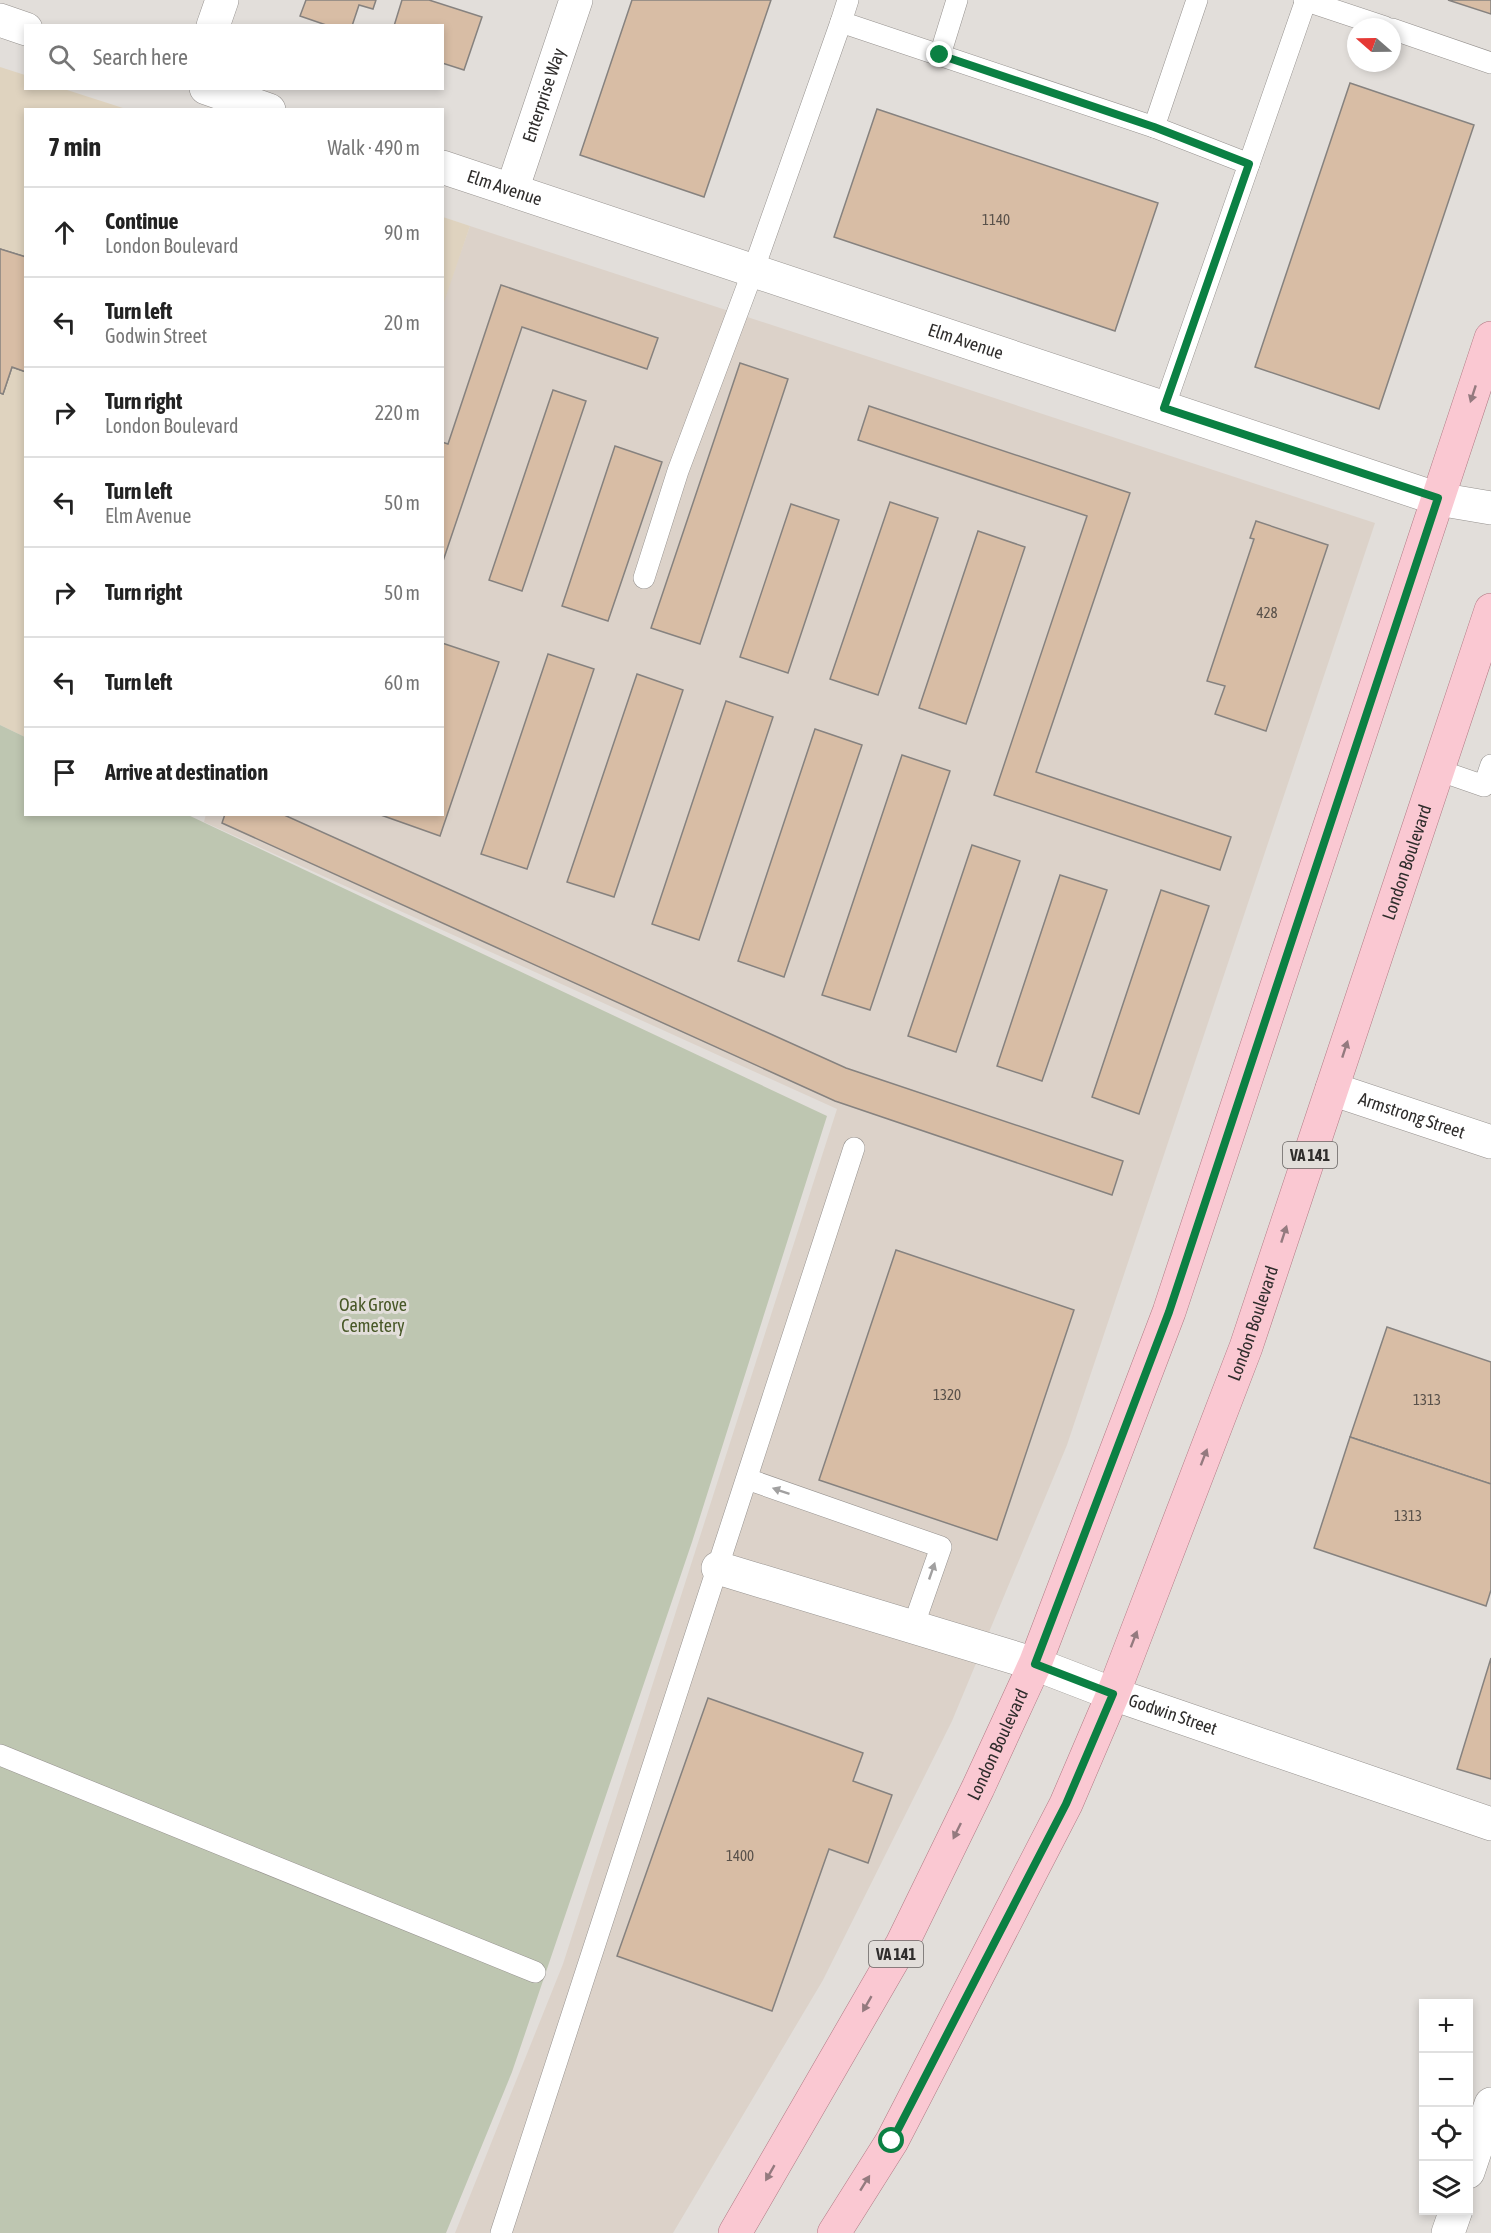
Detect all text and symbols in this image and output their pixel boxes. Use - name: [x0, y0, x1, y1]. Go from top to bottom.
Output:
- north arrow: [1347, 18, 1401, 72]
- search box: [24, 24, 444, 90]
- icon: search: [45, 41, 78, 74]
- route end: [926, 41, 952, 67]
- text: Search here: [93, 44, 188, 70]
- street label: Enterprise Way: [518, 45, 569, 145]
- text: 7 min: [48, 132, 101, 162]
- text: Walk · 490 m: [328, 136, 420, 159]
- street label: Elm Avenue: [465, 165, 545, 210]
- text: Continue: [105, 208, 179, 234]
- house number: 1140: [982, 211, 1010, 228]
- icon: ahead: [48, 216, 81, 249]
- text: 90 m: [384, 221, 420, 244]
- text: London Boulevard: [105, 234, 238, 257]
- text: Turn left: [105, 298, 172, 324]
- icon: left: [48, 306, 81, 339]
- text: 20 m: [384, 311, 420, 334]
- street label: Elm Avenue: [926, 319, 1006, 363]
- text: Godwin Street: [105, 324, 207, 347]
- one-way arrow: [1467, 385, 1477, 403]
- text: Turn right: [105, 388, 182, 414]
- icon: right: [48, 396, 81, 429]
- text: 220 m: [375, 401, 420, 424]
- text: London Boulevard: [105, 414, 238, 437]
- text: Turn left: [105, 478, 172, 504]
- icon: left: [48, 486, 81, 519]
- text: 50 m: [384, 491, 420, 514]
- text: Elm Avenue: [105, 504, 191, 527]
- icon: right: [48, 576, 81, 609]
- text: Turn right: [105, 579, 182, 605]
- text: 50 m: [384, 581, 420, 604]
- house number: 428: [1256, 604, 1278, 621]
- icon: left: [48, 666, 81, 699]
- text: Turn left: [105, 669, 172, 695]
- text: 60 m: [384, 671, 420, 694]
- icon: arrive: [48, 756, 81, 789]
- text: Arrive at destination: [105, 759, 268, 785]
- street label: London Boulevard: [1378, 802, 1436, 923]
- one-way arrow: [1341, 1040, 1350, 1058]
- street label: Armstrong Street: [1356, 1088, 1468, 1143]
- road number: VA 141: [1283, 1142, 1337, 1168]
- one-way arrow: [1279, 1225, 1289, 1243]
- street label: London Boulevard: [1223, 1263, 1282, 1384]
- park label: Oak Grove Cemetery: [339, 1294, 407, 1336]
- house number: 1320: [933, 1386, 961, 1403]
- house number: 1313: [1413, 1391, 1441, 1408]
- one-way arrow: [1199, 1448, 1209, 1466]
- one-way arrow: [772, 1485, 790, 1495]
- house number: 1313: [1394, 1507, 1422, 1524]
- one-way arrow: [928, 1562, 938, 1580]
- one-way arrow: [1129, 1630, 1139, 1648]
- street label: London Boulevard: [963, 1685, 1032, 1804]
- street label: Godwin Street: [1126, 1689, 1220, 1739]
- one-way arrow: [953, 1822, 962, 1839]
- house number: 1400: [726, 1847, 754, 1864]
- road number: VA 141: [869, 1941, 923, 1967]
- one-way arrow: [862, 1996, 873, 2012]
- map controls: [1419, 1999, 1473, 2215]
- button: +: [1419, 1999, 1473, 2053]
- button: −: [1419, 2053, 1473, 2107]
- button: locate: [1419, 2107, 1473, 2161]
- route start: [878, 2127, 904, 2153]
- button: layers: [1419, 2161, 1473, 2215]
- one-way arrow: [765, 2165, 775, 2182]
- one-way arrow: [860, 2175, 871, 2192]

